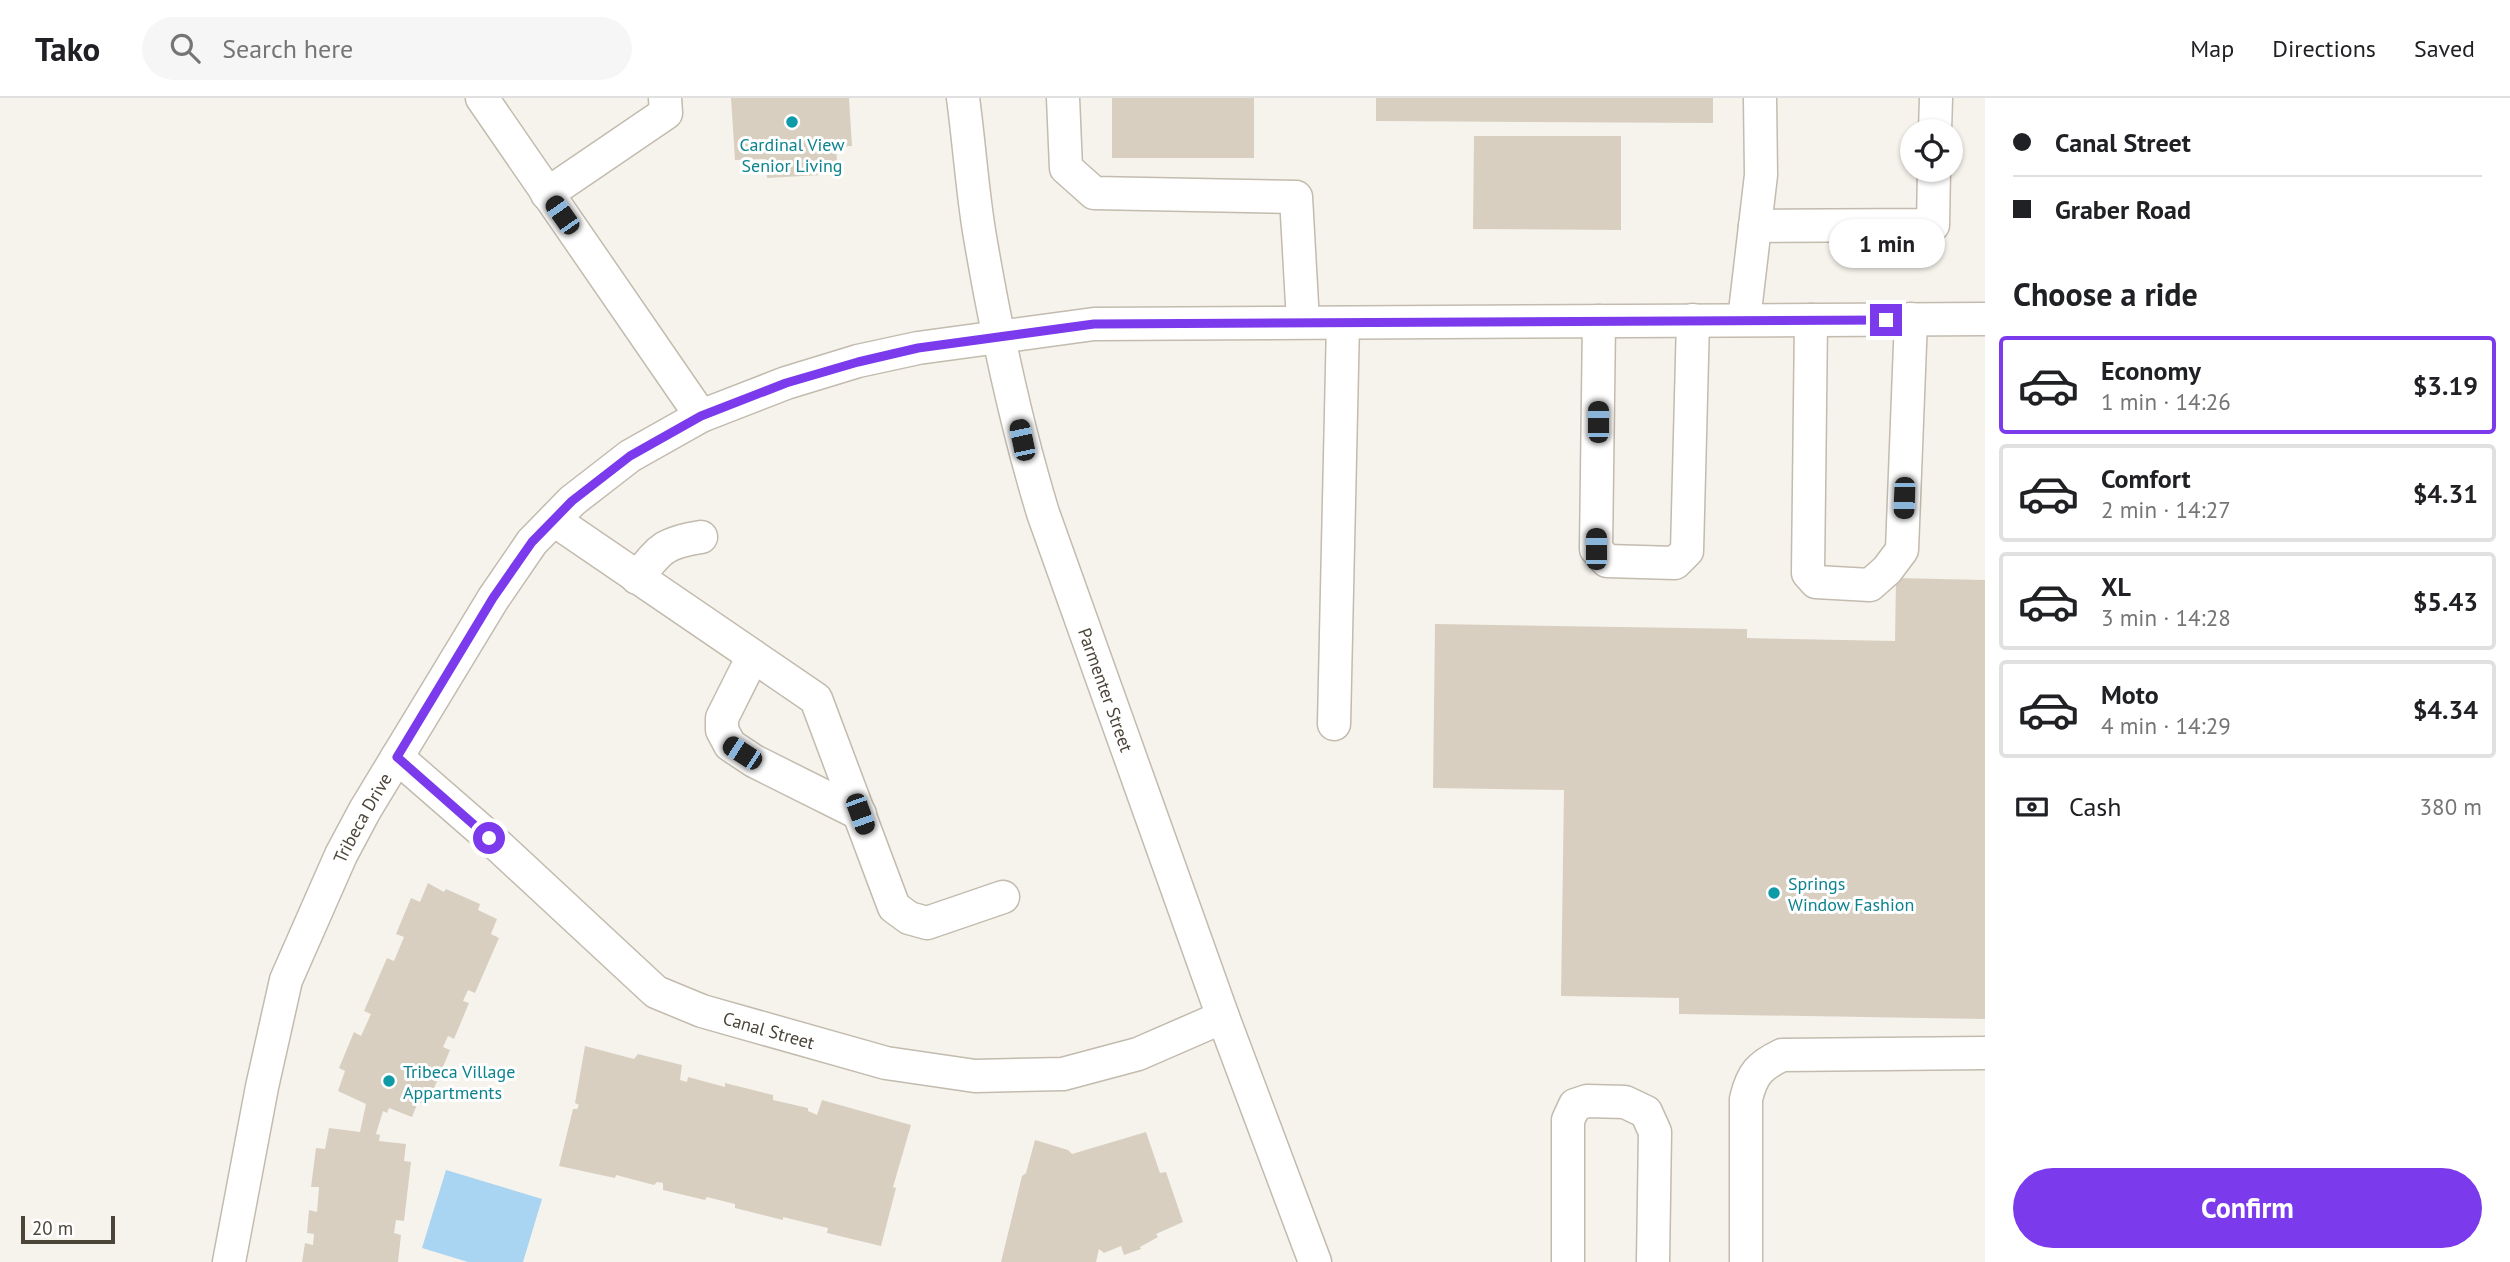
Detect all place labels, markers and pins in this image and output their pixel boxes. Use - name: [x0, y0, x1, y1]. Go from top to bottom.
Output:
- marker: Cardinal View Senior Living: [784, 114, 800, 130]
- place label: Cardinal View Senior Living: [739, 133, 845, 177]
- place label: Springs Window Fashion: [1788, 872, 1914, 916]
- marker: Springs Window Fashion: [1766, 885, 1782, 901]
- place label: Tribeca Village Appartments: [403, 1060, 515, 1104]
- marker: Tribeca Village Appartments: [381, 1073, 397, 1089]

